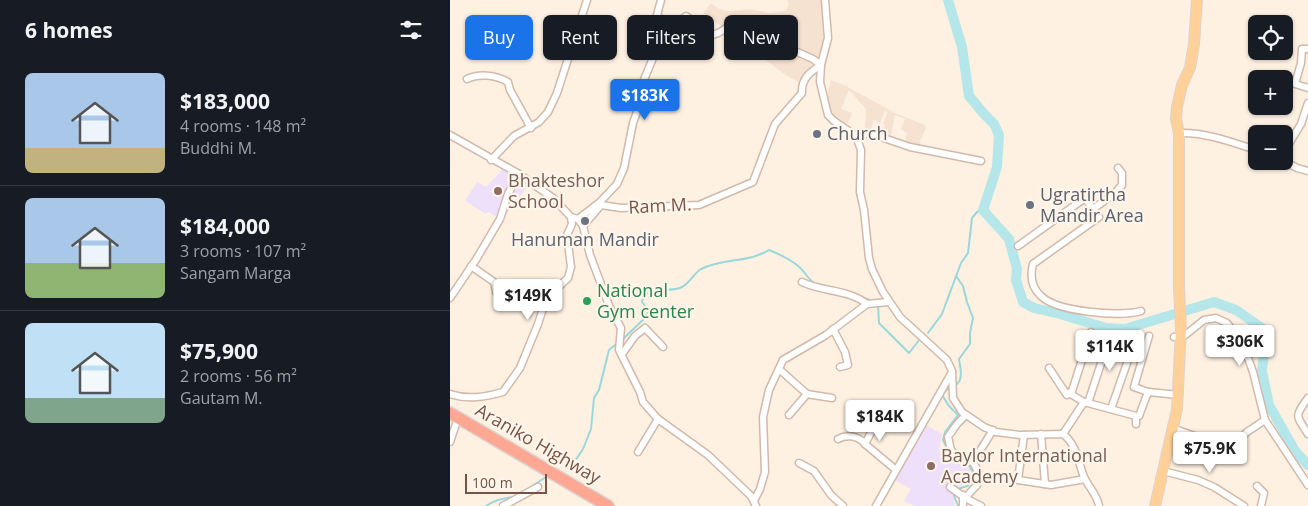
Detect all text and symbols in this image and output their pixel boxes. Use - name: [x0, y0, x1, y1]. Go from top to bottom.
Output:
- chip: Buy: [465, 15, 533, 60]
- chip: Rent: [543, 15, 617, 60]
- chip: Filters: [627, 15, 714, 60]
- chip: New: [724, 15, 798, 60]
- map controls: [1248, 15, 1293, 170]
- button: locate: [1248, 15, 1293, 60]
- text: 6 homes: [25, 16, 113, 44]
- icon: filters: [397, 16, 425, 44]
- button: +: [1248, 70, 1293, 115]
- pin: $183K: [610, 78, 680, 121]
- text: $183K: [621, 84, 669, 106]
- text: $183,000: [180, 87, 270, 115]
- icon: home: [65, 93, 125, 153]
- text: 4 rooms · 148 m²: [180, 115, 306, 137]
- place label: Church: [827, 121, 887, 145]
- button: −: [1248, 125, 1293, 170]
- marker: Church: [811, 128, 823, 140]
- text: Buddhi M.: [180, 137, 256, 159]
- place label: Bhakteshor School: [508, 168, 605, 213]
- place label: Ugratirtha Mandir Area: [1040, 182, 1144, 227]
- marker: Bhakteshor School: [492, 185, 504, 197]
- street label: Ram M.: [628, 191, 692, 219]
- marker: Ugratirtha Mandir Area: [1024, 199, 1036, 211]
- text: $184,000: [180, 212, 270, 240]
- marker: Hanuman Mandir: [579, 215, 591, 227]
- icon: home: [65, 218, 125, 278]
- place label: Hanuman Mandir: [511, 227, 660, 251]
- text: 3 rooms · 107 m²: [180, 240, 306, 262]
- text: Sangam Marga: [180, 262, 291, 284]
- pin: $149K: [493, 278, 563, 321]
- place label: National Gym center: [597, 278, 695, 323]
- text: $149K: [504, 284, 552, 306]
- marker: National Gym center: [581, 295, 593, 307]
- pin: $306K: [1205, 324, 1275, 367]
- pin: $114K: [1075, 330, 1145, 372]
- text: $306K: [1216, 330, 1264, 352]
- text: $114K: [1086, 335, 1134, 357]
- text: $75,900: [180, 337, 258, 365]
- icon: home: [65, 343, 125, 403]
- text: 2 rooms · 56 m²: [180, 365, 297, 387]
- text: Gautam M.: [180, 387, 263, 409]
- street label: Araniko Highway: [471, 398, 606, 489]
- pin: $184K: [845, 400, 915, 442]
- text: $184K: [856, 405, 904, 427]
- pin: $75.9K: [1169, 432, 1251, 474]
- text: $75.9K: [1184, 437, 1236, 459]
- place label: Baylor International Academy: [941, 443, 1107, 488]
- marker: Baylor International Academy: [925, 460, 937, 472]
- scale bar: [465, 471, 548, 494]
- text: 100 m: [472, 473, 513, 492]

